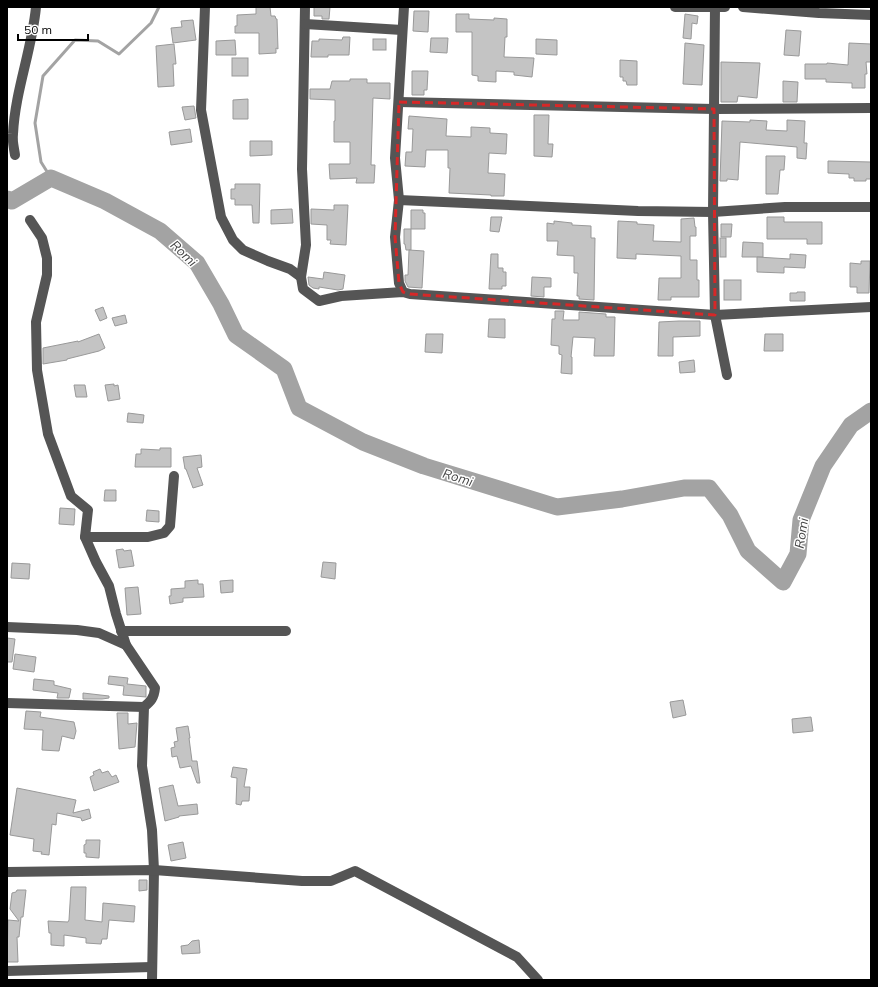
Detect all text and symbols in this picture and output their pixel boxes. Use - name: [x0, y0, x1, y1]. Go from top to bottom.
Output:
- scale bar: [18, 16, 88, 42]
- text: 50 m: [24, 22, 52, 37]
- water label: Romi: [167, 237, 201, 270]
- water label: Romi: [441, 465, 476, 489]
- water label: Romi: [791, 516, 811, 549]

